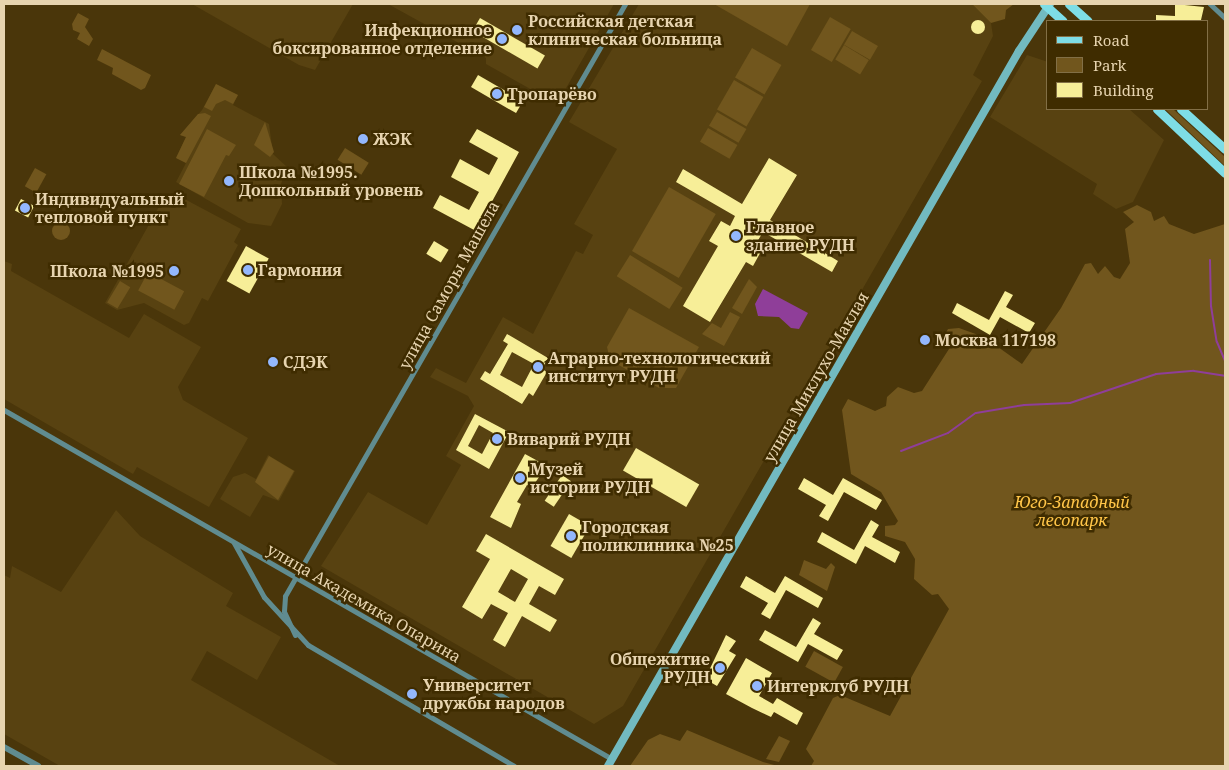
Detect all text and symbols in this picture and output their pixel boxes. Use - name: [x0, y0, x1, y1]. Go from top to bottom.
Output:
- place label: Российская детская клиническая больница: [528, 11, 722, 49]
- place label: Инфекционное боксированное отделение: [273, 20, 492, 58]
- legend: [1046, 20, 1209, 110]
- marker: Российская детская клиническая больница: [510, 23, 524, 37]
- text: Road: [1093, 30, 1129, 50]
- marker: Инфекционное боксированное отделение: [496, 33, 508, 45]
- text: Park: [1093, 55, 1126, 75]
- text: Building: [1093, 80, 1154, 100]
- place label: Тропарёво: [507, 84, 597, 104]
- marker: Тропарёво: [491, 88, 503, 100]
- place label: ЖЭК: [373, 129, 412, 149]
- marker: ЖЭК: [357, 133, 369, 145]
- place label: Школа №1995. Дошкольный уровень: [239, 162, 423, 200]
- marker: Школа №1995. Дошкольный уровень: [223, 175, 235, 187]
- place label: Индивидуальный тепловой пункт: [35, 189, 184, 227]
- street label: улица Саморы Машела: [395, 198, 503, 372]
- marker: Индивидуальный тепловой пункт: [19, 202, 31, 214]
- place label: Главное здание РУДН: [746, 217, 855, 255]
- marker: Главное здание РУДН: [730, 230, 742, 242]
- place label: Гармония: [258, 260, 342, 280]
- place label: Школа №1995: [50, 261, 164, 281]
- marker: Гармония: [242, 264, 254, 276]
- marker: Школа №1995: [168, 265, 180, 277]
- street label: улица Миклухо-Маклая: [759, 288, 873, 466]
- place label: Москва 117198: [935, 330, 1056, 350]
- marker: Москва 117198: [919, 334, 931, 346]
- place label: Аграрно-технологический институт РУДН: [548, 348, 771, 386]
- place label: СДЭК: [283, 352, 328, 372]
- marker: СДЭК: [267, 356, 279, 368]
- marker: Аграрно-технологический институт РУДН: [532, 361, 544, 373]
- place label: Виварий РУДН: [507, 429, 631, 449]
- marker: Виварий РУДН: [491, 433, 503, 445]
- place label: Музей истории РУДН: [530, 459, 650, 497]
- marker: Музей истории РУДН: [514, 472, 526, 484]
- park label: Юго-Западный лесопарк: [1014, 492, 1130, 530]
- place label: Городская поликлиника №25: [582, 517, 734, 555]
- marker: Городская поликлиника №25: [564, 529, 578, 543]
- street label: улица Академика Опарина: [264, 539, 464, 667]
- place label: Общежитие РУДН: [610, 649, 710, 687]
- marker: Общежитие РУДН: [714, 662, 726, 674]
- place label: Университет дружбы народов: [423, 675, 565, 713]
- place label: Интерклуб РУДН: [767, 676, 909, 696]
- marker: Интерклуб РУДН: [751, 680, 763, 692]
- marker: Университет дружбы народов: [405, 687, 419, 701]

